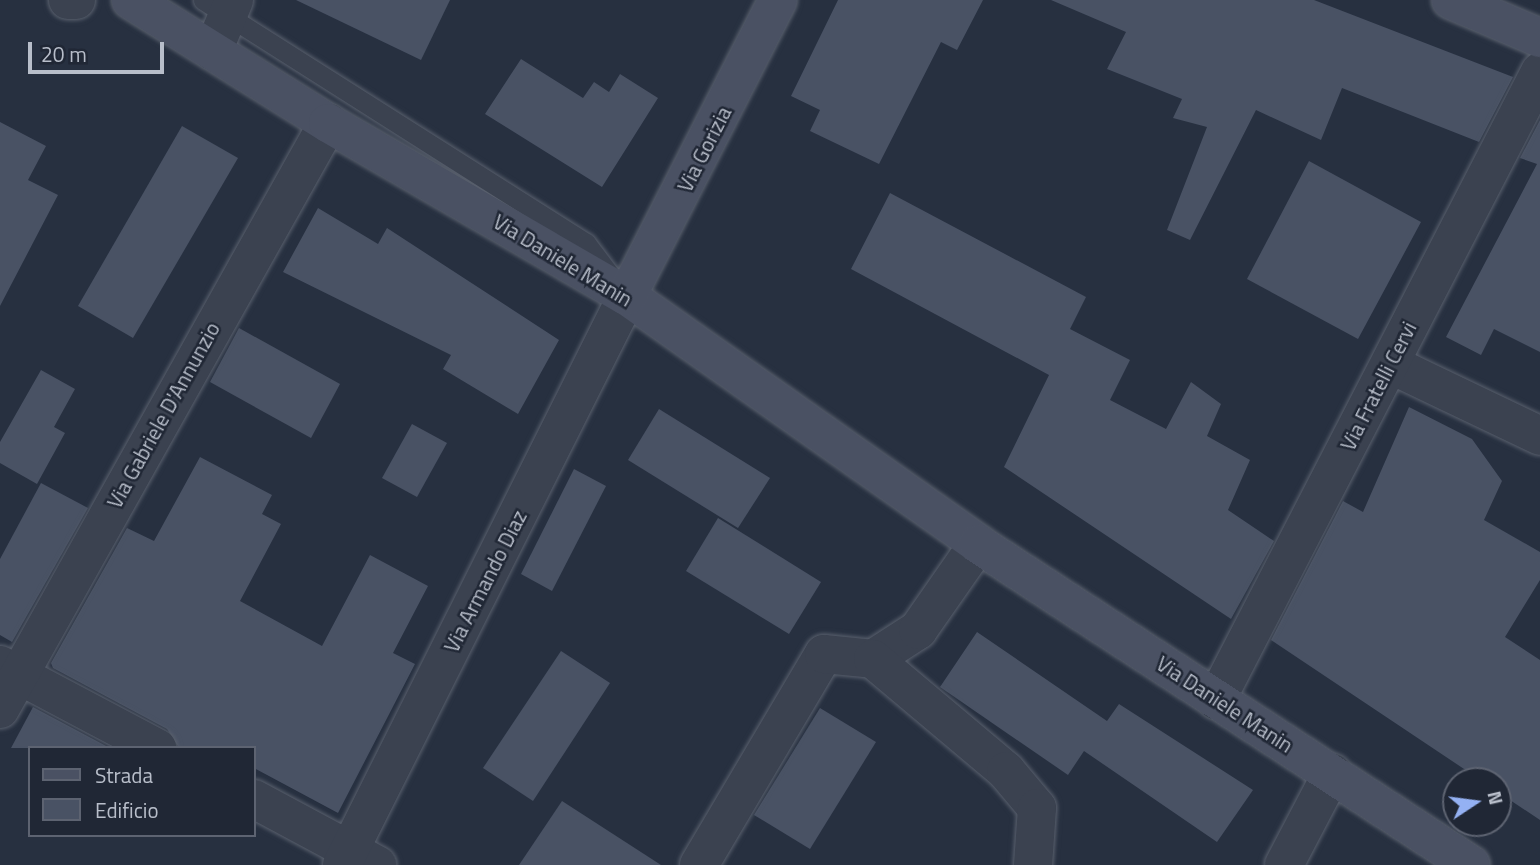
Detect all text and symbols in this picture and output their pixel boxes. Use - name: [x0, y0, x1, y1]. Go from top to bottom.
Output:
- scale bar: [32, 28, 168, 72]
- text: 20 m: [41, 38, 87, 70]
- street label: Via Gorizia: [672, 102, 736, 196]
- street label: Via Daniele Manin: [489, 209, 637, 311]
- street label: Via Fratelli Cervi: [1335, 317, 1421, 455]
- street label: Via Gabriele D'Annunzio: [101, 318, 225, 512]
- street label: Via Armando Diaz: [438, 506, 532, 656]
- street label: Via Daniele Manin: [1152, 650, 1298, 758]
- legend: [28, 746, 256, 837]
- text: Strada: [95, 759, 153, 791]
- north arrow: [1442, 767, 1512, 837]
- text: N: [1480, 788, 1512, 807]
- text: Edificio: [95, 794, 159, 826]

